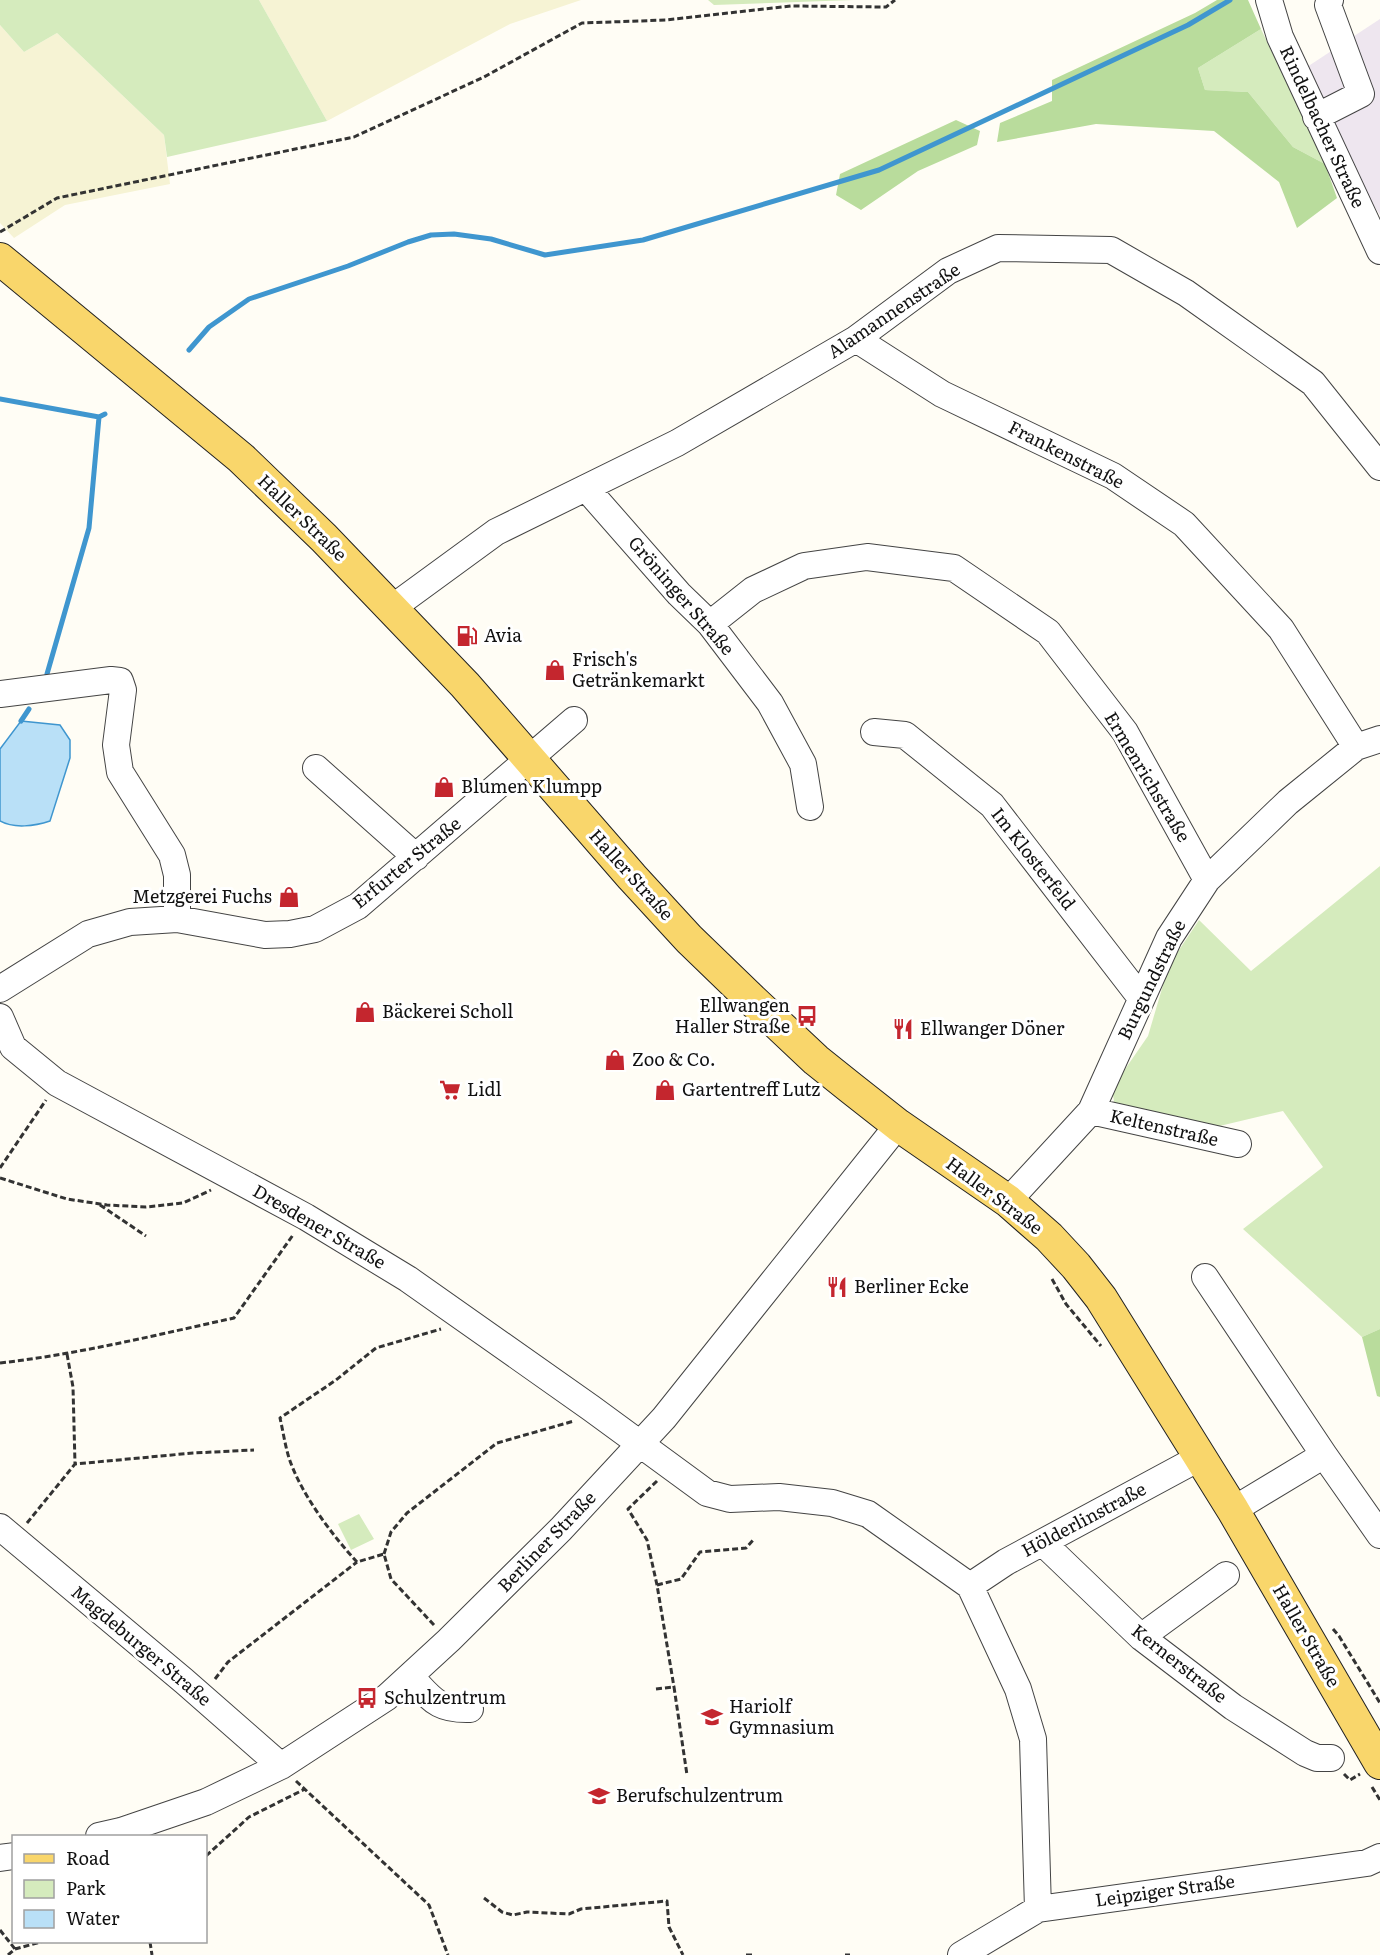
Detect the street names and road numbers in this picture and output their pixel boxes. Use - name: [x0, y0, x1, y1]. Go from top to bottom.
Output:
- street label: Rindelbacher Straße: [1274, 41, 1373, 212]
- street label: Alamannenstraße: [821, 255, 965, 364]
- street label: Frankenstraße: [1004, 413, 1129, 495]
- street label: Haller Straße: [252, 467, 354, 567]
- street label: Gröninger Straße: [623, 529, 742, 661]
- street label: Ermenrichstraße: [1099, 706, 1198, 847]
- street label: Im Klosterfeld: [985, 801, 1083, 915]
- street label: Erfurter Straße: [346, 810, 466, 914]
- street label: Haller Straße: [584, 822, 681, 926]
- street label: Burgundstraße: [1110, 915, 1191, 1044]
- street label: Keltenstraße: [1107, 1101, 1221, 1152]
- street label: Haller Straße: [941, 1149, 1049, 1240]
- street label: Dresdener Straße: [248, 1177, 391, 1275]
- street label: Hölderlinstraße: [1016, 1474, 1150, 1563]
- street label: Berliner Straße: [491, 1484, 601, 1598]
- street label: Magdeburger Straße: [66, 1578, 218, 1712]
- street label: Haller Straße: [1267, 1579, 1348, 1692]
- street label: Kernerstraße: [1126, 1617, 1234, 1709]
- street label: Leipziger Straße: [1093, 1866, 1236, 1913]

